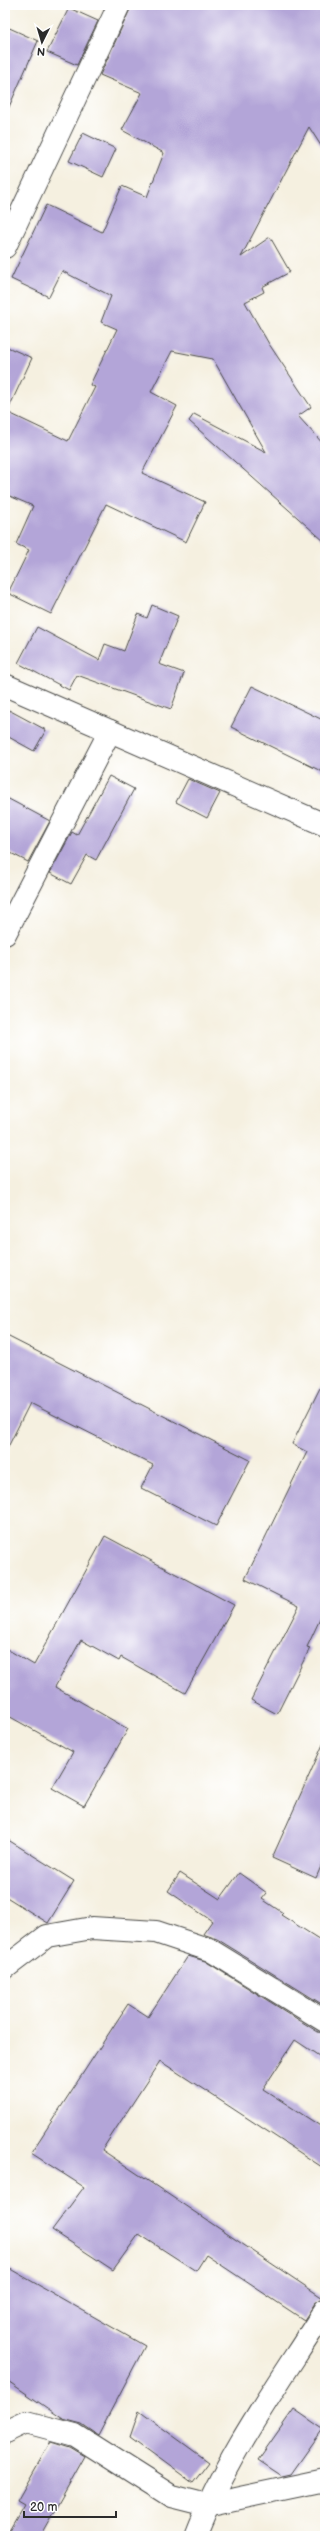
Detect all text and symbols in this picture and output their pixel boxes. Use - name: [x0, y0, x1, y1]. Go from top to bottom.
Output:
- north arrow: [22, 22, 62, 62]
- text: N: [36, 45, 46, 58]
- scale bar: [24, 2493, 116, 2519]
- text: 20 m: [30, 2500, 57, 2515]

